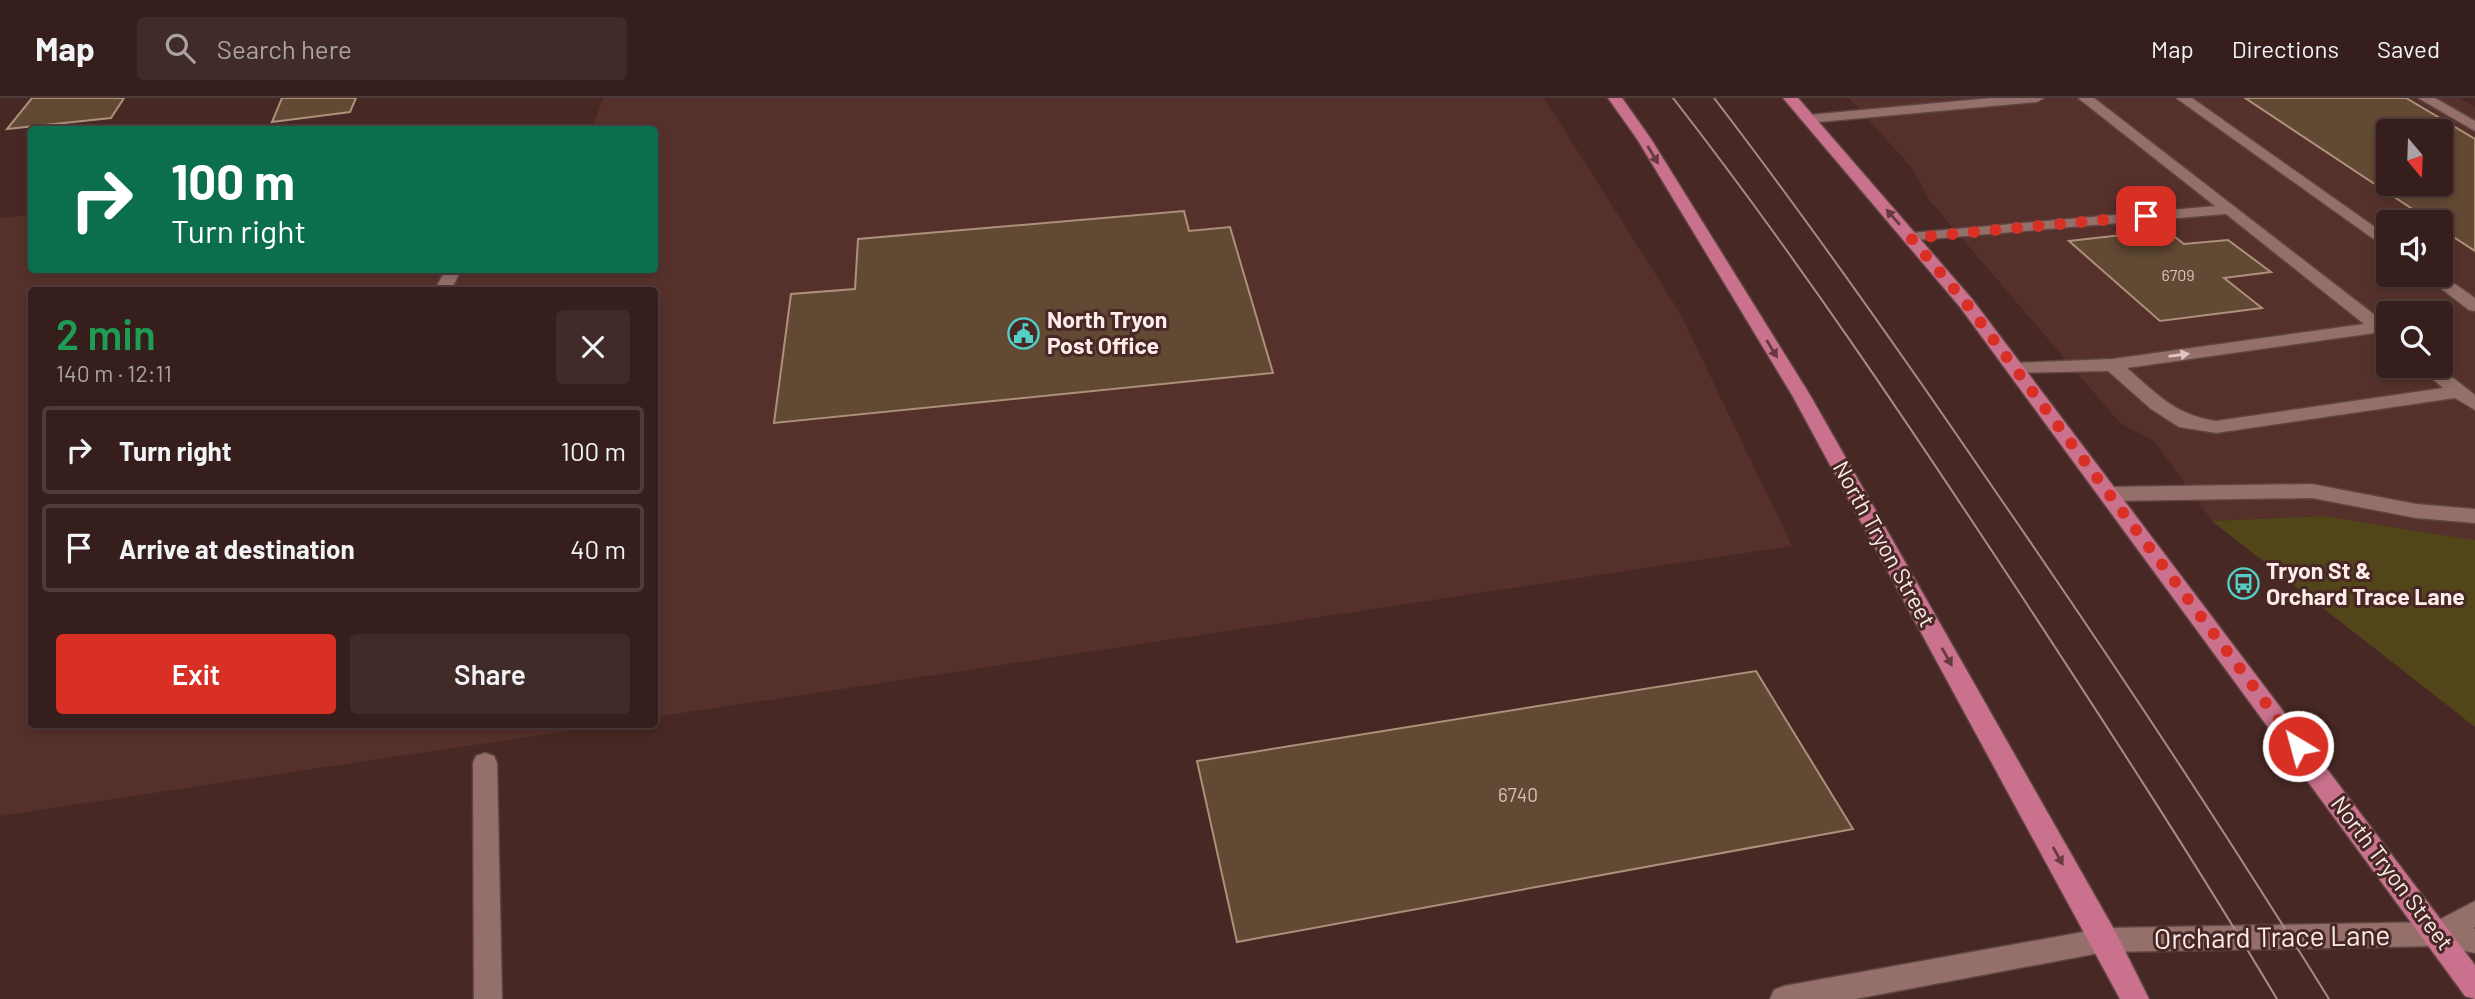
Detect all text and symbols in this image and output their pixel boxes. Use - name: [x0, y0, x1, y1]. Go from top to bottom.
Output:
- search box: [137, 17, 627, 80]
- text: Map: [35, 28, 95, 68]
- icon: search: [161, 29, 199, 67]
- text: Search here: [217, 33, 352, 64]
- text: Map: [2151, 34, 2194, 63]
- text: Directions: [2232, 34, 2339, 63]
- text: Saved: [2377, 34, 2440, 63]
- north arrow: [2376, 119, 2454, 196]
- map controls: [2376, 119, 2453, 378]
- one-way arrow: [1647, 145, 1660, 164]
- text: 100 m: [171, 151, 295, 210]
- icon: right: [56, 154, 147, 245]
- pin: [2116, 186, 2176, 246]
- icon: arrive: [2127, 197, 2165, 235]
- one-way arrow: [1886, 208, 1901, 225]
- button: sound: [2376, 210, 2453, 287]
- text: Turn right: [171, 211, 306, 249]
- house number: 6709: [2161, 265, 2195, 284]
- button: search: [2376, 301, 2453, 378]
- place label: North Tryon Post Office: [1047, 305, 1167, 359]
- text: 2 min: [56, 308, 156, 358]
- button: close: [556, 310, 630, 384]
- public building icon: North Tryon Post Office: [1007, 316, 1041, 350]
- one-way arrow: [1766, 339, 1779, 358]
- one-way arrow: [2168, 350, 2190, 361]
- text: 140 m · 12:11: [56, 359, 172, 387]
- icon: right: [60, 431, 98, 469]
- text: Turn right: [119, 435, 232, 466]
- text: 100 m: [561, 435, 626, 466]
- street label: North Tryon Street: [1828, 456, 1942, 631]
- icon: arrive: [60, 529, 98, 567]
- text: Arrive at destination: [119, 533, 355, 564]
- text: 40 m: [570, 533, 626, 564]
- place label: Tryon St & Orchard Trace Lane: [2266, 556, 2465, 610]
- bus stop icon: Tryon St & Orchard Trace Lane: [2226, 567, 2260, 601]
- button: Exit: [56, 634, 336, 714]
- button: Share: [350, 634, 630, 714]
- one-way arrow: [1941, 648, 1953, 667]
- position arrow: [2261, 709, 2335, 783]
- house number: 6740: [1498, 783, 1538, 806]
- street label: North Tryon Street: [2326, 790, 2460, 955]
- one-way arrow: [2052, 846, 2064, 866]
- street label: Orchard Trace Lane: [2154, 917, 2390, 955]

